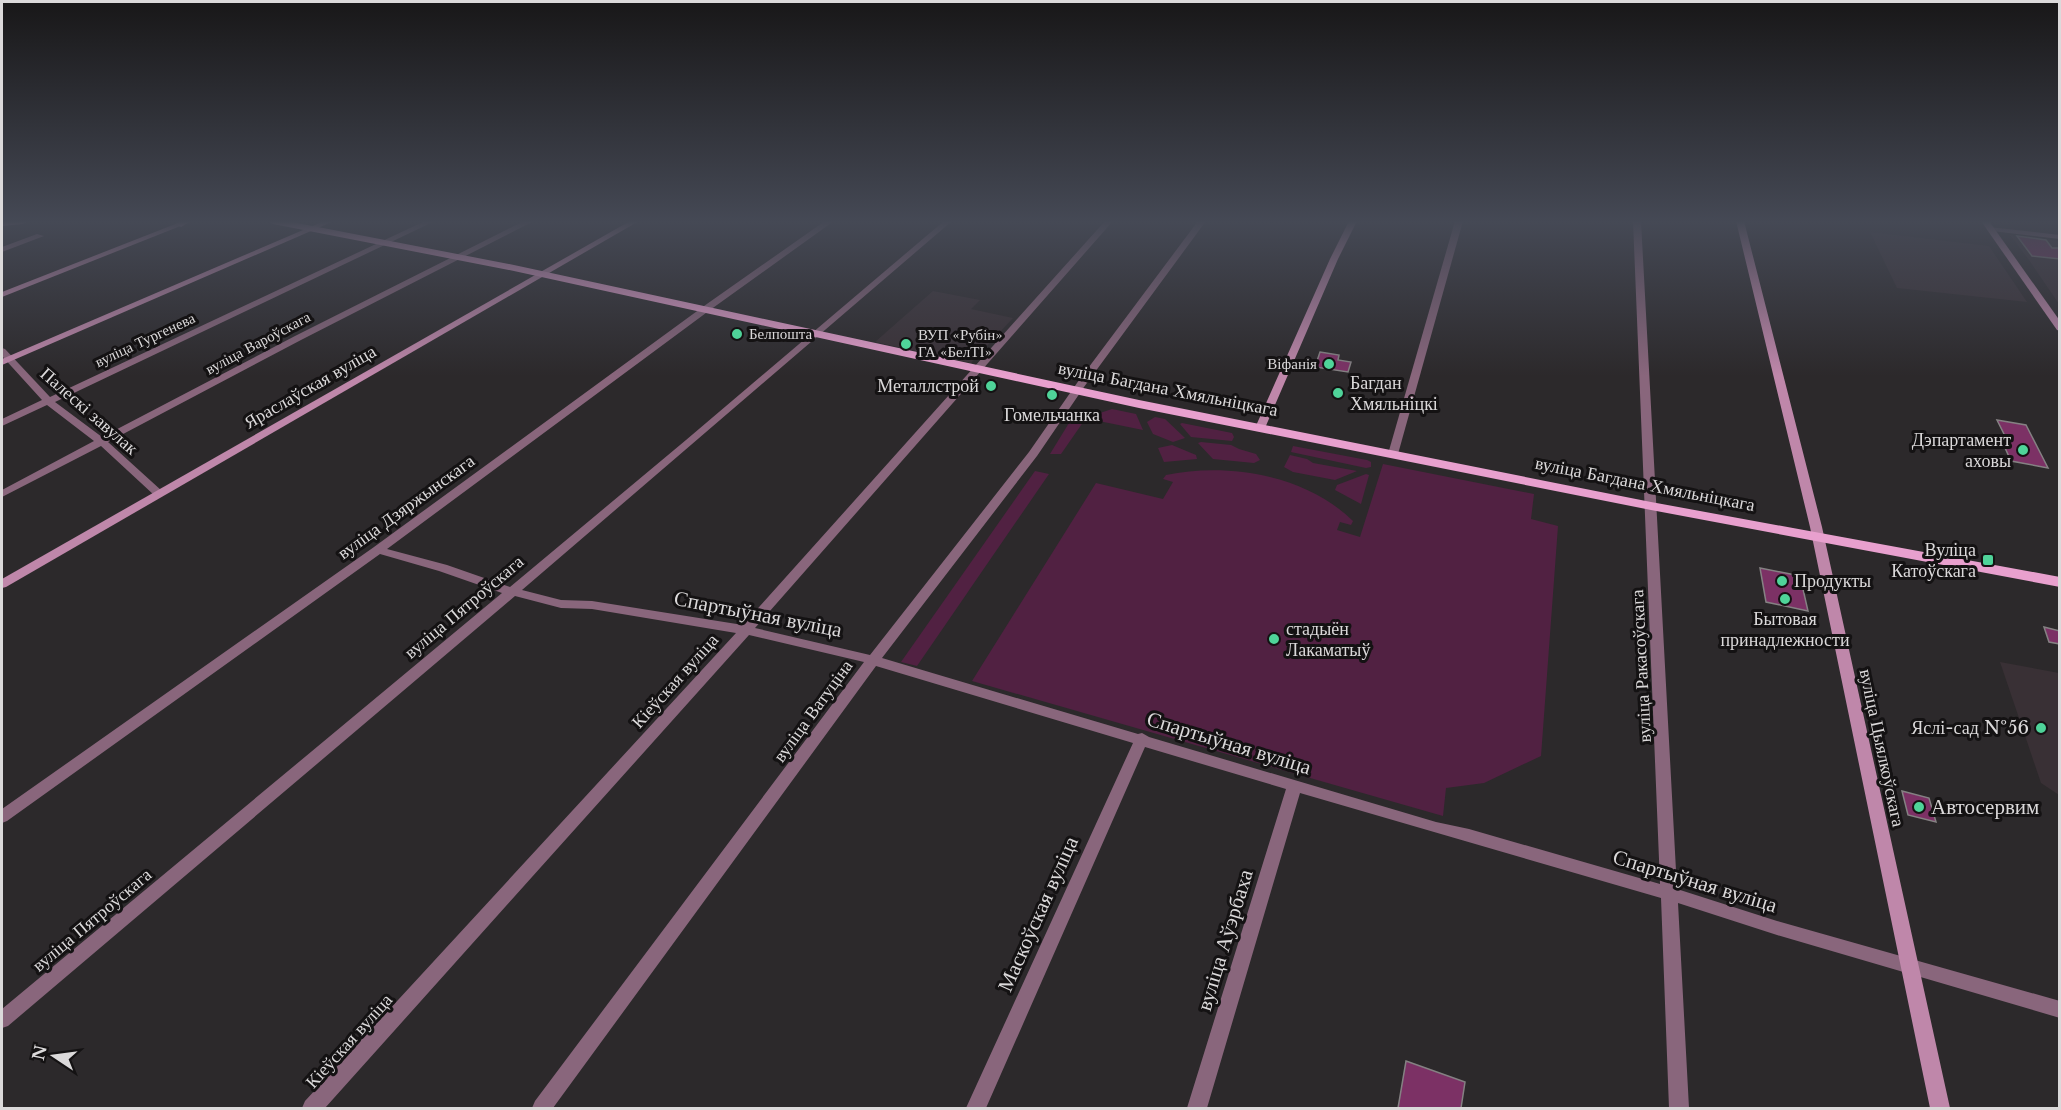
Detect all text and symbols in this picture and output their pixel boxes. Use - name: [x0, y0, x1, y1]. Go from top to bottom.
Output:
- street label: вуліца Вароўскага: [202, 307, 314, 378]
- street label: вуліца Тургенева: [92, 308, 198, 371]
- place label: Белпошта: [749, 324, 813, 343]
- place label: ВУП «Рубін» ГА «БелТІ»: [918, 325, 1003, 361]
- marker: Белпошта: [730, 327, 744, 341]
- marker: ВУП «Рубін» ГА «БелТІ»: [899, 337, 913, 351]
- street label: Яраслаўская вуліца: [240, 340, 380, 434]
- place label: Віфанія: [1267, 354, 1317, 373]
- street label: вуліца Багдана Хмяльніцкага: [1056, 357, 1280, 421]
- marker: Віфанія: [1322, 357, 1336, 371]
- street label: Палескі завулак: [36, 363, 143, 460]
- place label: Багдан Хмяльніцкі: [1350, 372, 1438, 415]
- place label: Металлстрой: [877, 375, 979, 397]
- marker: Металлстрой: [984, 379, 998, 393]
- marker: Багдан Хмяльніцкі: [1331, 386, 1345, 400]
- marker: Гомельчанка: [1045, 388, 1059, 402]
- place label: Гомельчанка: [1004, 404, 1100, 426]
- place label: Дэпартамент аховы: [1912, 429, 2011, 472]
- marker: Дэпартамент аховы: [2016, 443, 2030, 457]
- street label: вуліца Дзяржынскага: [333, 450, 479, 564]
- street label: вуліца Багдана Хмяльніцкага: [1533, 452, 1757, 516]
- place label: Вуліца Катоўскага: [1891, 539, 1976, 582]
- street label: вуліца Пятроўскага: [400, 551, 528, 663]
- marker: Вуліца Катоўскага: [1981, 553, 1995, 567]
- place label: Продукты: [1794, 570, 1871, 592]
- marker: Продукты: [1775, 574, 1789, 588]
- street label: Спартыўная вуліца: [672, 585, 845, 643]
- street label: вуліца Ракасоўскага: [1626, 589, 1656, 743]
- marker: Бытовая принадлежности: [1778, 592, 1792, 606]
- place label: Бытовая принадлежности: [1720, 608, 1850, 651]
- place label: стадыён Лакаматыў: [1286, 618, 1370, 661]
- street label: Кіеўская вуліца: [627, 629, 723, 733]
- marker: стадыён Лакаматыў: [1267, 632, 1281, 646]
- street label: вуліца Ватуціна: [768, 655, 858, 767]
- street label: вуліца Цыялкоўскага: [1855, 667, 1909, 829]
- street label: Спартыўная вуліца: [1144, 706, 1315, 781]
- place label: Яслі-сад №56: [1911, 717, 2029, 739]
- marker: Яслі-сад №56: [2034, 721, 2048, 735]
- place label: Автосервим: [1931, 794, 2039, 820]
- marker: Автосервим: [1912, 800, 1926, 814]
- street label: Маскоўская вуліца: [992, 832, 1084, 996]
- street label: Спартыўная вуліца: [1610, 844, 1781, 919]
- street label: вуліца Пятроўскага: [28, 864, 156, 976]
- street label: вуліца Аўэрбаха: [1191, 866, 1259, 1014]
- street label: Кіеўская вуліца: [301, 989, 397, 1093]
- north arrow: [24, 1026, 84, 1086]
- text: N: [28, 1043, 51, 1062]

